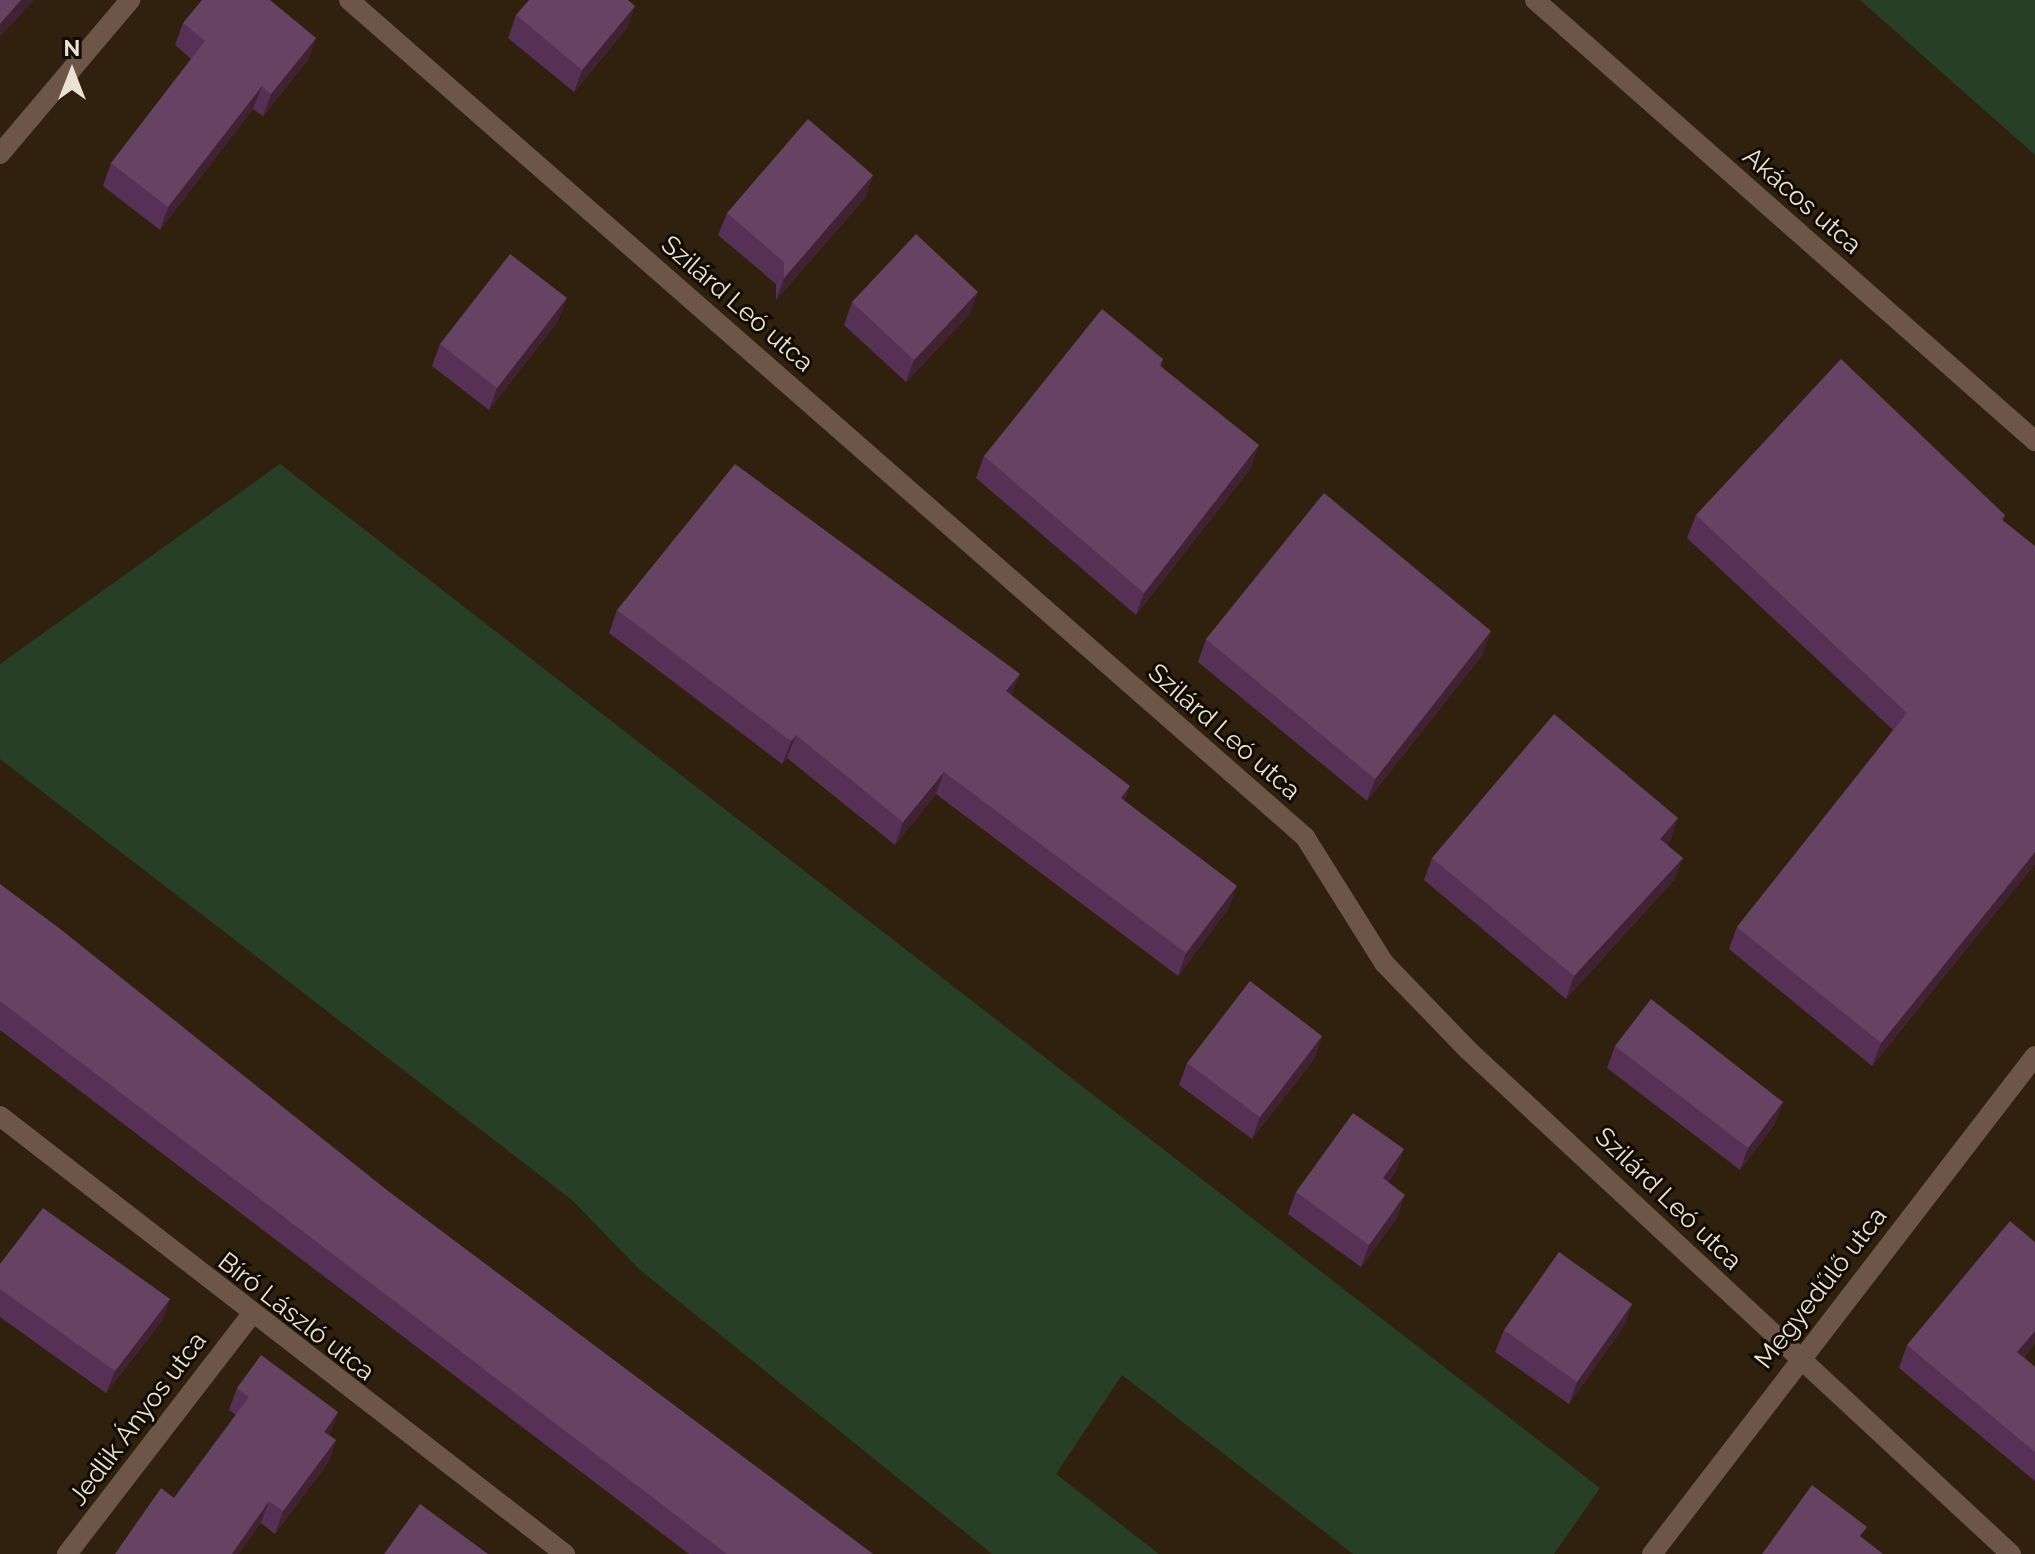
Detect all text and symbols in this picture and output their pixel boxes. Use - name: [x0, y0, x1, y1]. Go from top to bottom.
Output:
- north arrow: [32, 32, 112, 112]
- text: N: [64, 35, 80, 61]
- street label: Akácos utca: [1736, 141, 1868, 261]
- street label: Szilárd Leó utca: [654, 229, 820, 379]
- street label: Szilárd Leó utca: [1141, 657, 1307, 807]
- street label: Szilárd Leó utca: [1588, 1121, 1748, 1277]
- street label: Megyedűlő utca: [1748, 1201, 1894, 1375]
- street label: Bíró László utca: [212, 1246, 380, 1388]
- street label: Jedlik Ányos utca: [62, 1326, 214, 1512]

